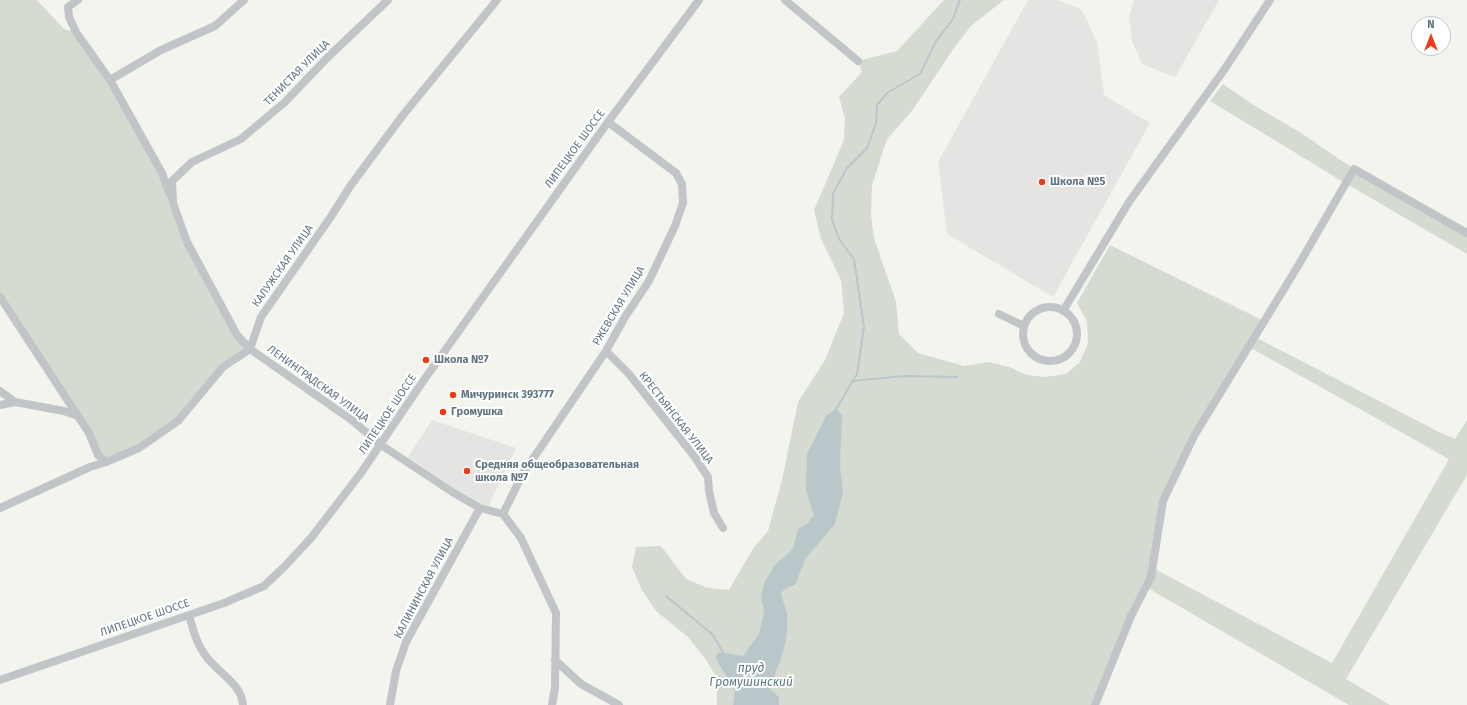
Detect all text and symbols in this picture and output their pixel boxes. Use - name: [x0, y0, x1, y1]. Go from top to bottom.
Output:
- north arrow: [1411, 16, 1451, 56]
- text: N: [1427, 18, 1435, 31]
- street label: ТЕНИСТАЯ УЛИЦА: [261, 37, 333, 109]
- street label: ЛИПЕЦКОЕ ШОССЕ: [542, 107, 608, 191]
- place label: Школа №5: [1050, 175, 1105, 189]
- marker: Школа №5: [1037, 177, 1047, 187]
- street label: КАЛУЖСКАЯ УЛИЦА: [250, 222, 316, 310]
- street label: РЖЕВСКАЯ УЛИЦА: [590, 264, 648, 348]
- street label: ЛЕНИНГРАДСКАЯ УЛИЦА: [265, 343, 371, 425]
- place label: Школа №7: [434, 353, 489, 367]
- marker: Школа №7: [421, 355, 431, 365]
- street label: КРЕСТЬЯНСКАЯ УЛИЦА: [636, 369, 716, 467]
- street label: ЛИПЕЦКОЕ ШОССЕ: [356, 371, 420, 457]
- place label: Мичуринск 393777: [461, 388, 554, 402]
- marker: Мичуринск 393777: [448, 390, 458, 400]
- place label: Громушка: [451, 405, 503, 419]
- marker: Громушка: [438, 407, 448, 417]
- place label: Средняя общеобразовательная школа №7: [475, 458, 639, 484]
- marker: Средняя общеобразовательная школа №7: [462, 466, 472, 476]
- street label: КАЛИНИНСКАЯ УЛИЦА: [392, 535, 456, 641]
- street label: ЛИПЕЦКОЕ ШОССЕ: [98, 596, 192, 640]
- water label: пруд Громушинский: [709, 662, 793, 690]

